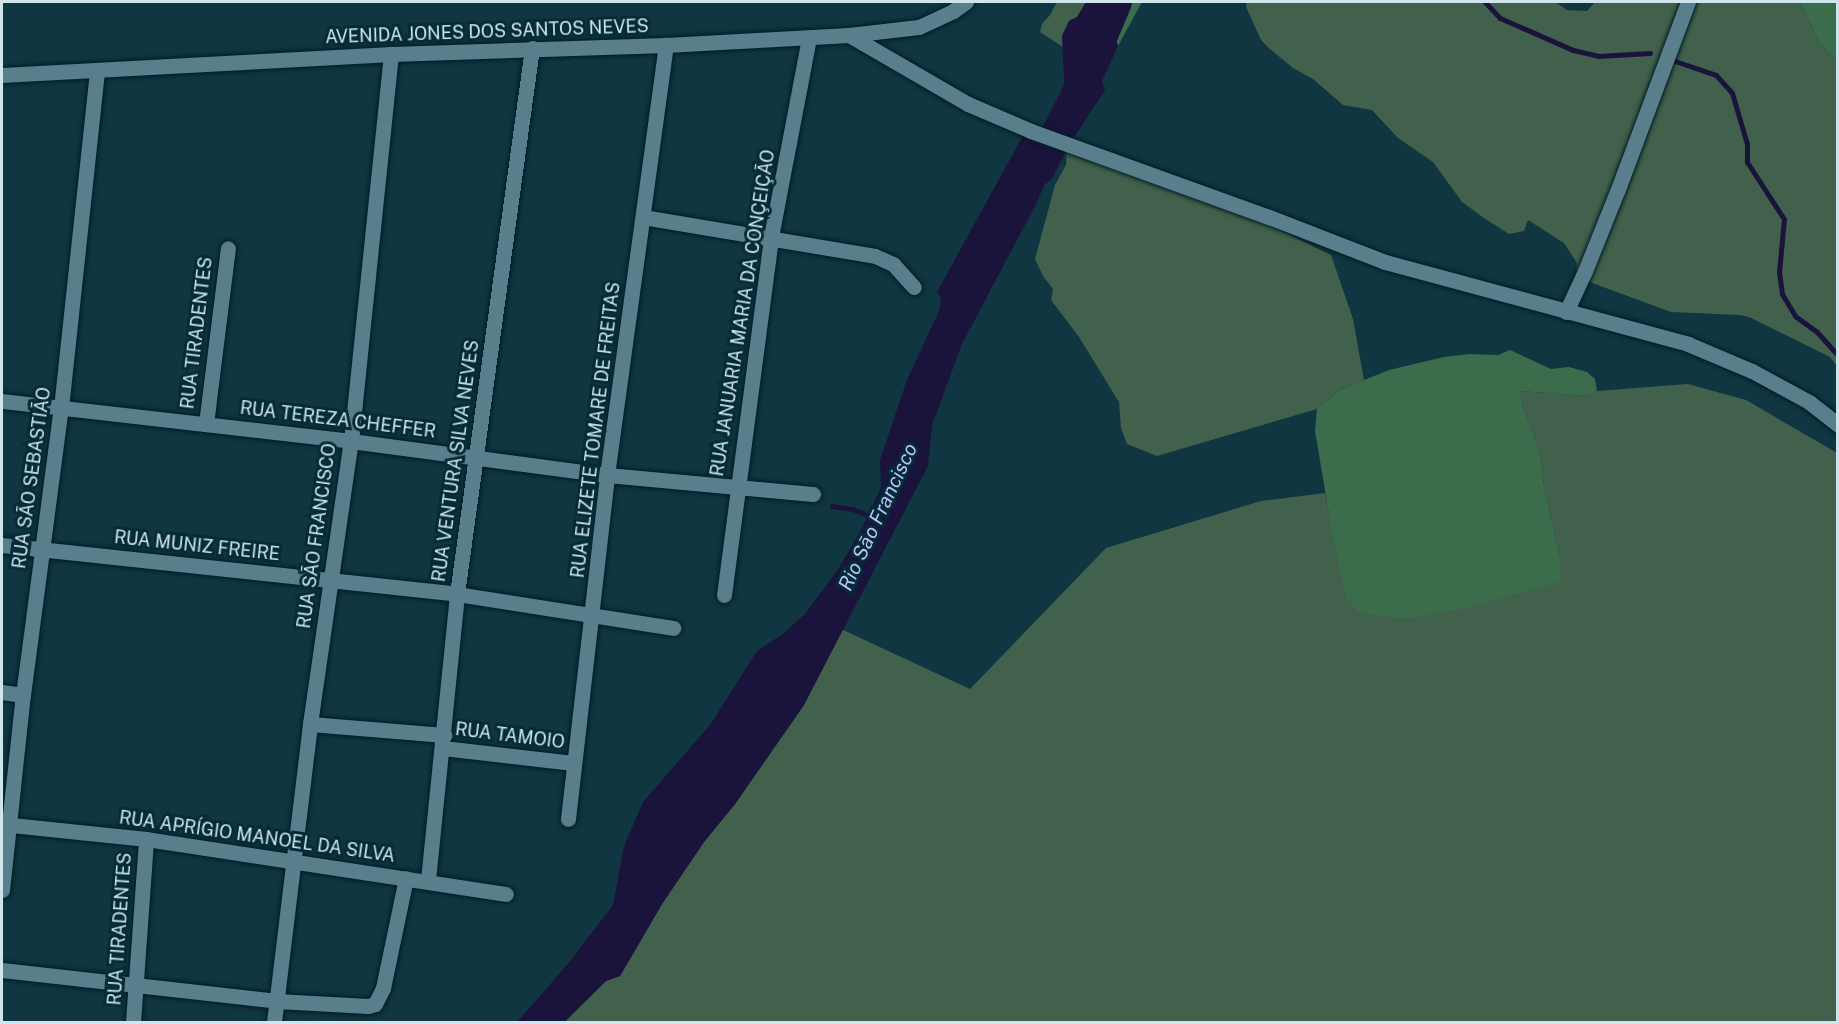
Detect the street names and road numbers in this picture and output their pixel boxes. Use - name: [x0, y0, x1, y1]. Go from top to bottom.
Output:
- street label: AVENIDA JONES DOS SANTOS NEVES: [325, 16, 649, 48]
- street label: RUA JANUARIA MARIA DA CONÇEIÇÃO: [706, 148, 780, 478]
- street label: RUA TIRADENTES: [177, 256, 217, 410]
- street label: RUA ELIZETE TOMARE DE FREITAS: [567, 281, 625, 579]
- street label: RUA VENTURA SILVA NEVES: [428, 339, 484, 583]
- street label: RUA SÃO SEBASTIÃO: [9, 386, 55, 570]
- street label: RUA TEREZA CHEFFER: [239, 397, 437, 443]
- street label: RUA SÃO FRANCISCO: [293, 442, 341, 630]
- street label: RUA MUNIZ FREIRE: [113, 527, 281, 565]
- street label: RUA TAMOIO: [454, 719, 566, 753]
- street label: RUA APRÍGIO MANOEL DA SILVA: [118, 807, 396, 867]
- street label: RUA TIRADENTES: [104, 852, 136, 1006]

